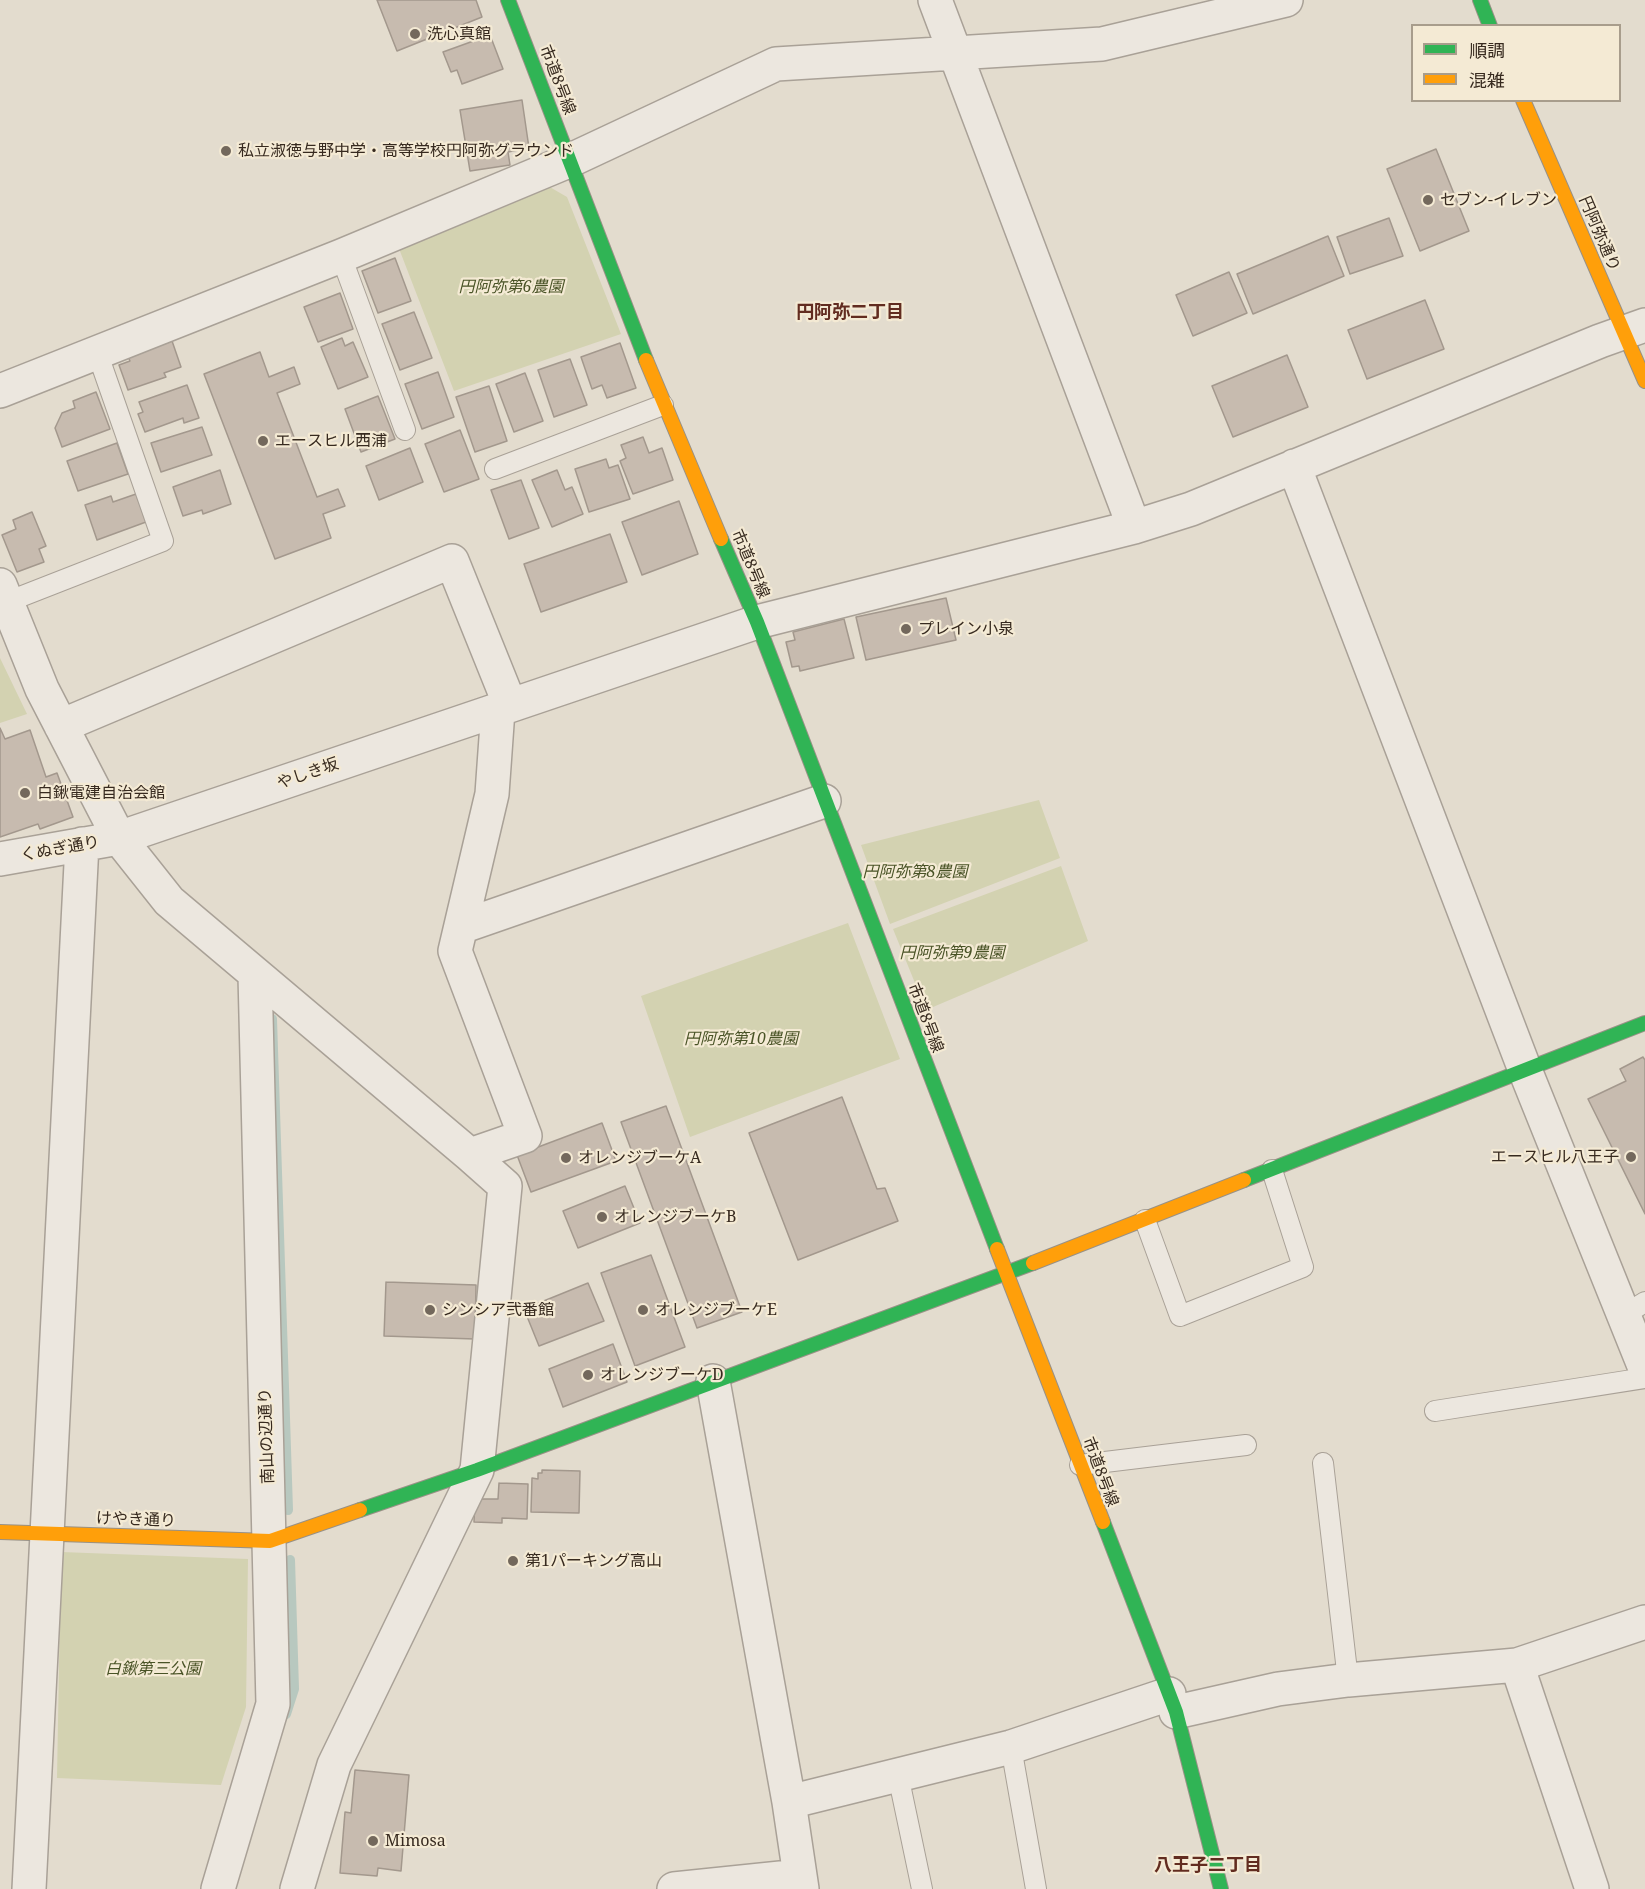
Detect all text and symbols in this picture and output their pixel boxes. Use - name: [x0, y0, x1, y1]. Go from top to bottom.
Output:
- place label: 洗心真館: [427, 24, 491, 44]
- legend: [1411, 24, 1621, 102]
- marker: 洗心真館: [408, 27, 422, 41]
- text: 順調: [1469, 38, 1505, 62]
- street label: 市道8号線: [535, 43, 579, 117]
- text: 混雑: [1469, 68, 1505, 92]
- place label: 私立淑徳与野中学・高等学校円阿弥グラウンド: [238, 141, 574, 161]
- marker: 私立淑徳与野中学・高等学校円阿弥グラウンド: [219, 144, 233, 158]
- place label: セブン-イレブン: [1440, 190, 1557, 210]
- marker: セブン-イレブン: [1421, 193, 1435, 207]
- street label: 円阿弥通り: [1575, 193, 1623, 275]
- park label: 円阿弥第6農園: [459, 277, 563, 297]
- district label: 円阿弥二丁目: [796, 302, 904, 324]
- place label: エースヒル西浦: [275, 431, 387, 451]
- marker: エースヒル西浦: [256, 434, 270, 448]
- street label: 市道8号線: [727, 527, 773, 601]
- place label: プレイン小泉: [918, 619, 1014, 639]
- marker: プレイン小泉: [899, 622, 913, 636]
- street label: やしき坂: [275, 755, 341, 793]
- place label: 白鍬電建自治会館: [37, 783, 165, 803]
- marker: 白鍬電建自治会館: [18, 786, 32, 800]
- street label: くぬぎ通り: [19, 833, 101, 865]
- park label: 円阿弥第8農園: [863, 862, 967, 882]
- park label: 円阿弥第9農園: [900, 943, 1004, 963]
- street label: 市道8号線: [903, 981, 947, 1055]
- park label: 円阿弥第10農園: [684, 1029, 798, 1049]
- place label: エースヒル八王子: [1491, 1147, 1619, 1167]
- place label: オレンジブーケA: [578, 1148, 701, 1168]
- marker: エースヒル八王子: [1624, 1150, 1638, 1164]
- marker: オレンジブーケA: [559, 1151, 573, 1165]
- place label: オレンジブーケB: [614, 1207, 736, 1227]
- marker: オレンジブーケB: [595, 1210, 609, 1224]
- place label: シンシア弐番館: [442, 1300, 554, 1320]
- place label: オレンジブーケE: [655, 1300, 777, 1320]
- marker: シンシア弐番館: [423, 1303, 437, 1317]
- marker: オレンジブーケE: [636, 1303, 650, 1317]
- place label: オレンジブーケD: [600, 1365, 724, 1385]
- marker: オレンジブーケD: [581, 1368, 595, 1382]
- street label: 南山の辺通り: [256, 1388, 278, 1484]
- street label: 市道8号線: [1078, 1435, 1122, 1509]
- street label: けやき通り: [96, 1509, 176, 1531]
- place label: 第1パーキング高山: [525, 1551, 662, 1571]
- marker: 第1パーキング高山: [506, 1554, 520, 1568]
- park label: 白鍬第三公園: [105, 1659, 201, 1679]
- place label: Mimosa: [385, 1831, 446, 1851]
- marker: Mimosa: [366, 1834, 380, 1848]
- district label: 八王子二丁目: [1154, 1855, 1262, 1877]

